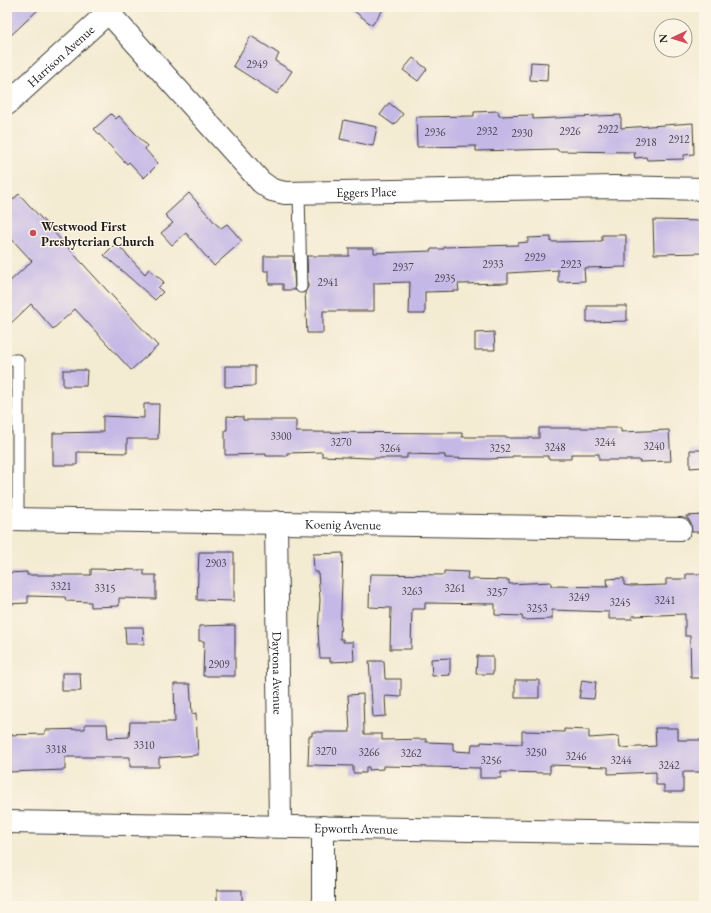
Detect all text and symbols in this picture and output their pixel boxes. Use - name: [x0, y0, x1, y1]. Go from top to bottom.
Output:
- north arrow: [653, 18, 693, 58]
- street label: Harrison Avenue: [23, 21, 98, 91]
- text: N: [656, 34, 670, 44]
- house number: 2949: [246, 57, 268, 71]
- house number: 2922: [597, 122, 619, 136]
- house number: 2932: [476, 124, 498, 138]
- house number: 2926: [559, 124, 581, 138]
- house number: 2936: [424, 125, 446, 139]
- house number: 2930: [511, 126, 533, 140]
- house number: 2912: [668, 132, 690, 146]
- house number: 2918: [635, 135, 657, 149]
- street label: Eggers Place: [336, 182, 397, 201]
- place label: Westwood First Presbyterian Church: [41, 218, 155, 250]
- marker: Westwood First Presbyterian Church: [28, 228, 38, 238]
- house number: 2929: [524, 250, 546, 264]
- house number: 2933: [482, 257, 504, 271]
- house number: 2923: [560, 257, 582, 271]
- house number: 2937: [392, 260, 414, 274]
- house number: 2935: [434, 271, 456, 285]
- house number: 2941: [317, 275, 339, 289]
- house number: 3300: [270, 429, 292, 443]
- house number: 3270: [330, 435, 352, 449]
- house number: 3244: [594, 435, 616, 449]
- house number: 3240: [643, 439, 665, 453]
- house number: 3248: [544, 440, 566, 454]
- house number: 3264: [379, 441, 401, 455]
- house number: 3252: [489, 441, 511, 455]
- street label: Koenig Avenue: [305, 515, 381, 533]
- house number: 2903: [205, 556, 227, 570]
- house number: 3321: [50, 579, 72, 593]
- house number: 3315: [94, 581, 116, 595]
- house number: 3261: [444, 581, 466, 595]
- house number: 3263: [401, 584, 423, 598]
- house number: 3257: [486, 585, 508, 599]
- house number: 3249: [568, 590, 590, 604]
- house number: 3241: [654, 593, 676, 607]
- house number: 3245: [609, 595, 631, 609]
- house number: 3253: [526, 601, 548, 615]
- street label: Daytona Avenue: [269, 631, 287, 715]
- house number: 2909: [208, 657, 230, 671]
- house number: 3310: [133, 738, 155, 752]
- house number: 3318: [45, 742, 67, 756]
- house number: 3270: [315, 744, 337, 758]
- house number: 3266: [358, 745, 380, 759]
- house number: 3250: [525, 745, 547, 759]
- house number: 3262: [400, 746, 422, 760]
- house number: 3246: [565, 749, 587, 763]
- house number: 3256: [480, 753, 502, 767]
- house number: 3244: [610, 753, 632, 767]
- house number: 3242: [658, 758, 680, 772]
- street label: Epworth Avenue: [314, 819, 398, 837]

